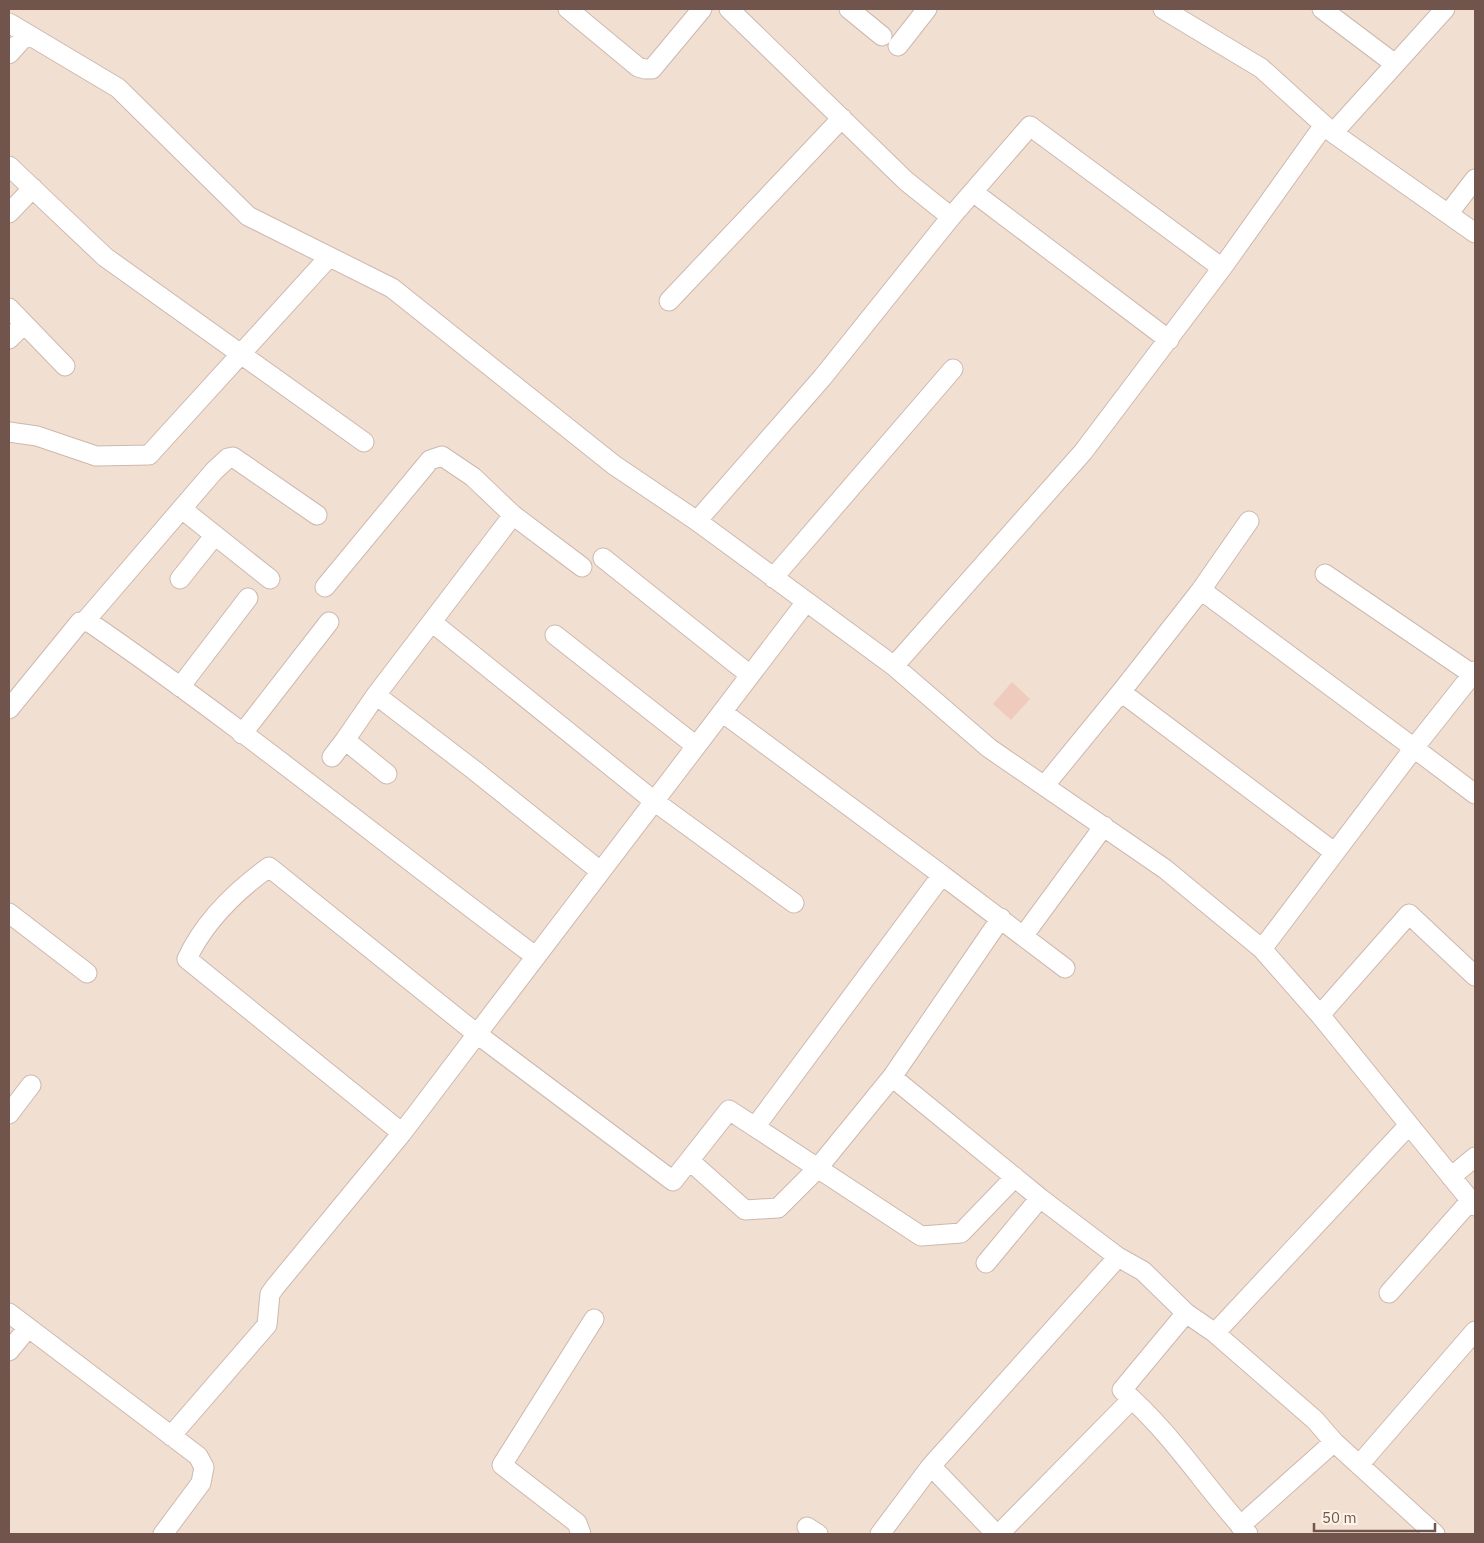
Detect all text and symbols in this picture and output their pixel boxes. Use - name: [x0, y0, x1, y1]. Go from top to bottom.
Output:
- scale bar: [1314, 1500, 1435, 1532]
- text: 50 m: [1322, 1508, 1357, 1527]

